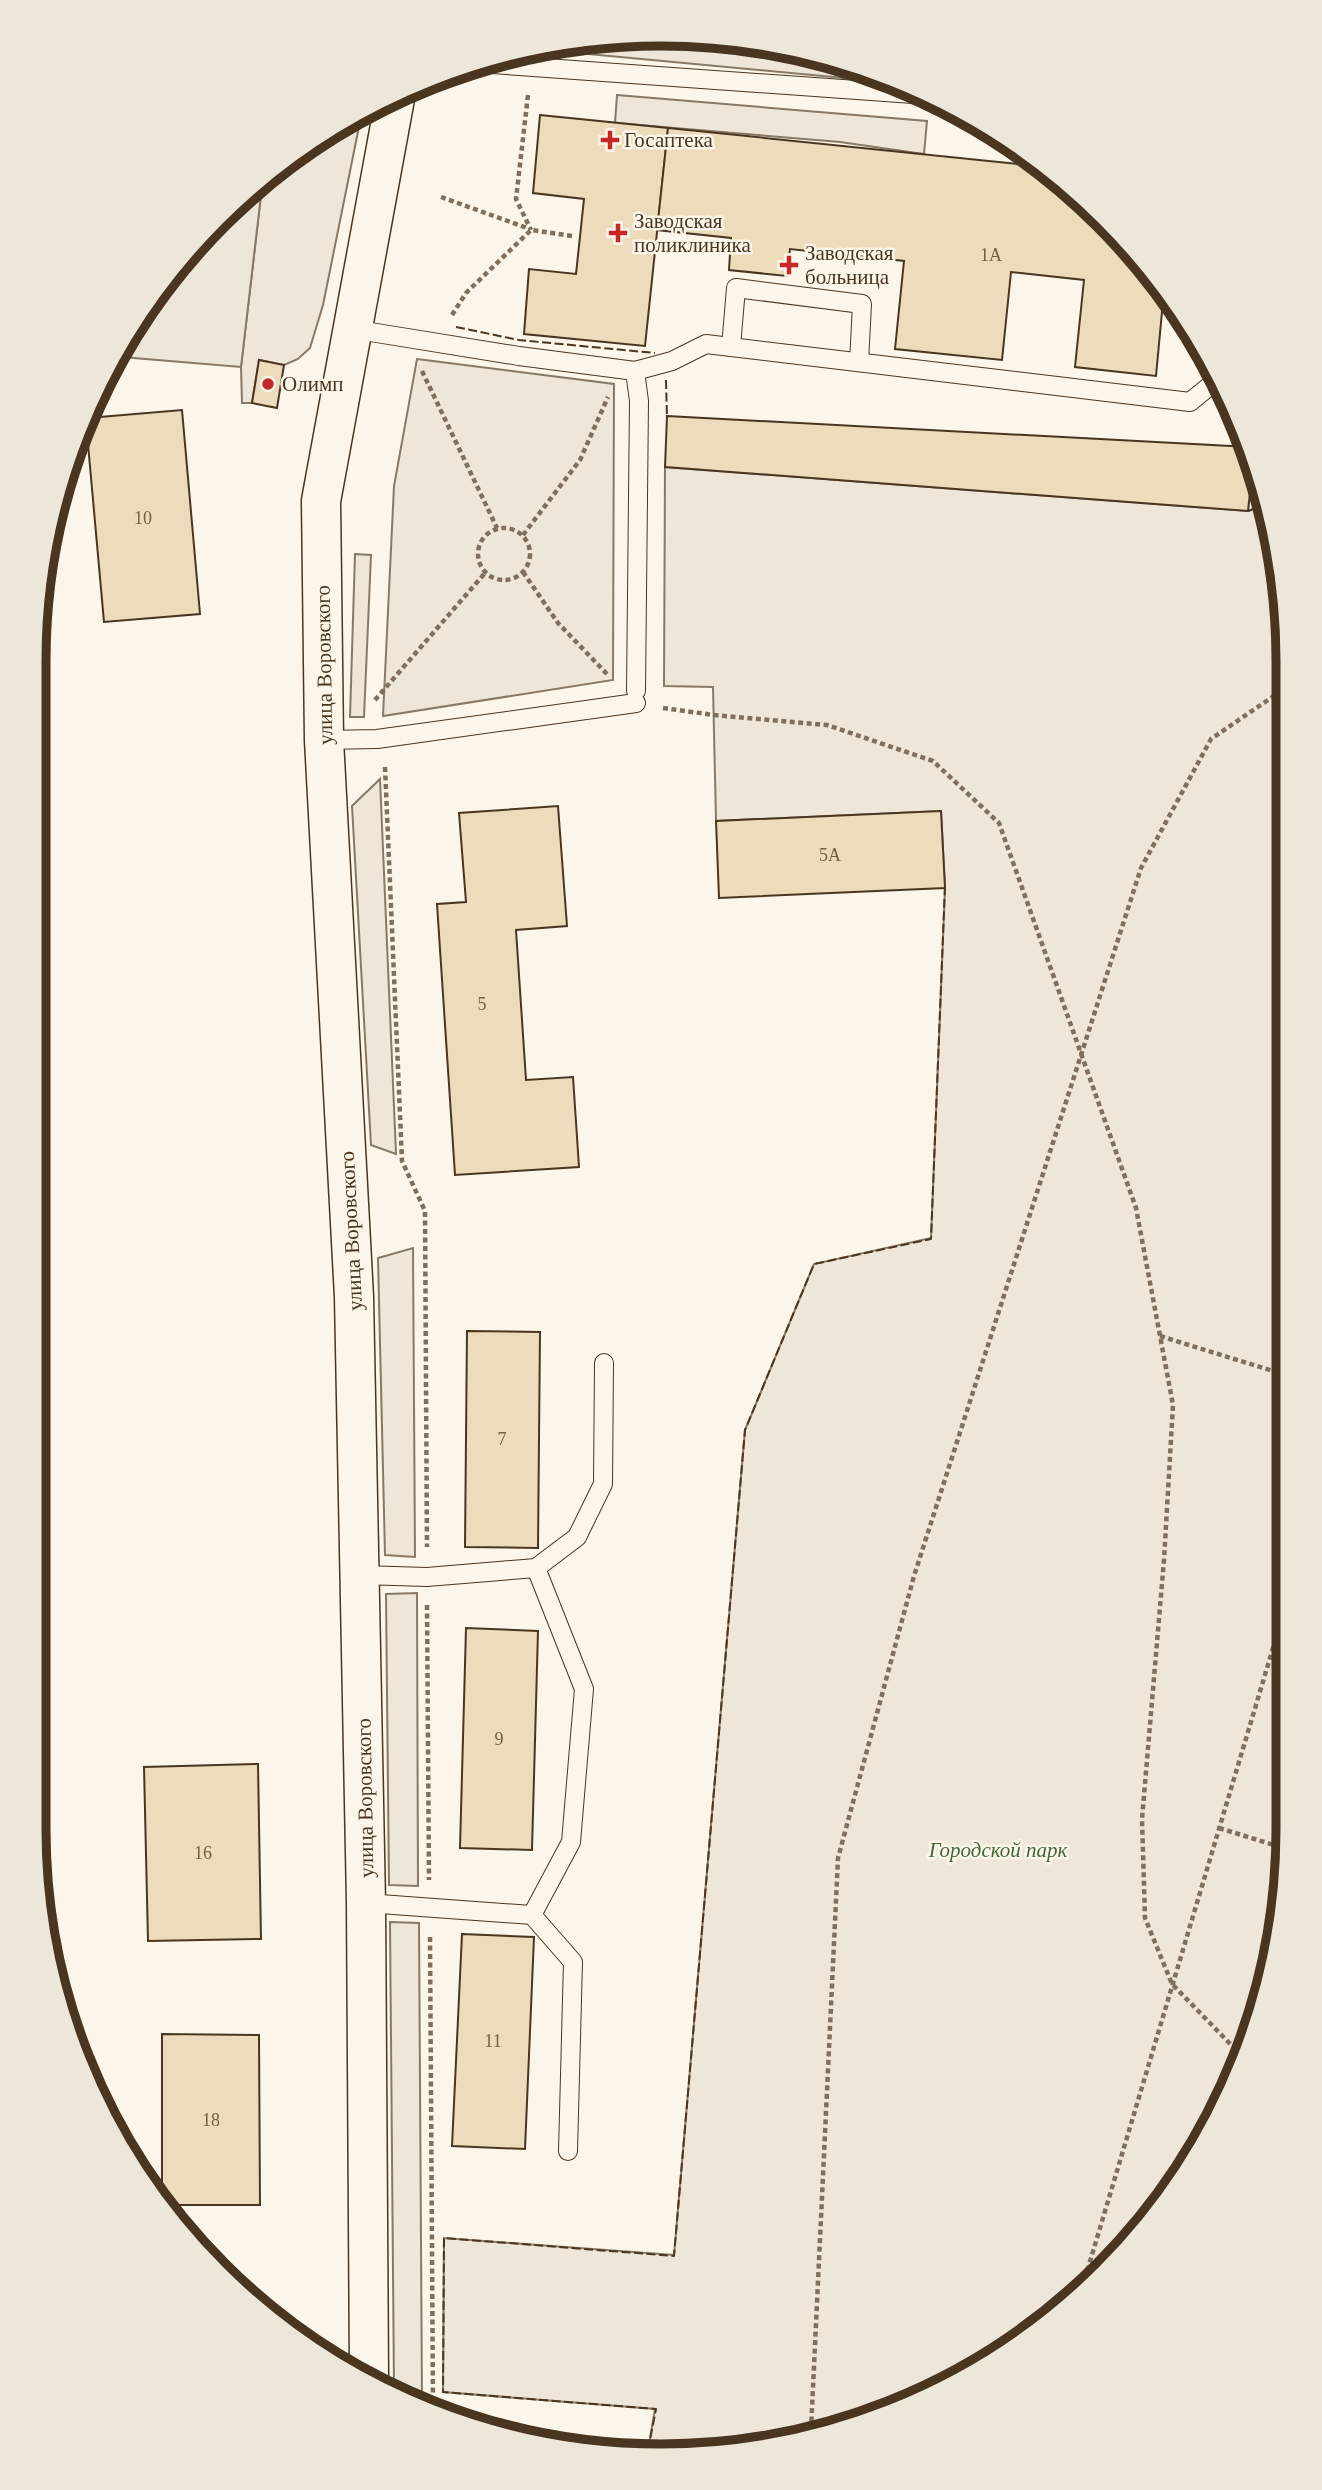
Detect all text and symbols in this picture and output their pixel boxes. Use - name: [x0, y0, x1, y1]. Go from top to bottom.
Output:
- place label: Госаптека: [624, 128, 714, 152]
- marker: Госаптека: [602, 132, 618, 148]
- place label: Заводская поликлиника: [634, 209, 751, 257]
- marker: Заводская поликлиника: [608, 223, 628, 243]
- place label: Заводская больница: [805, 241, 894, 289]
- house number: 1А: [980, 245, 1002, 265]
- marker: Заводская больница: [779, 255, 799, 275]
- place label: Олимп: [282, 372, 343, 396]
- marker: Олимп: [260, 376, 276, 392]
- house number: 10: [134, 508, 152, 528]
- street label: улица Воровского: [311, 585, 337, 745]
- house number: 5А: [819, 845, 841, 865]
- house number: 5: [478, 994, 487, 1014]
- street label: улица Воровского: [335, 1151, 367, 1311]
- house number: 7: [498, 1429, 507, 1449]
- street label: улица Воровского: [352, 1718, 378, 1878]
- house number: 9: [495, 1729, 504, 1749]
- park label: Городской парк: [928, 1838, 1067, 1862]
- house number: 16: [194, 1843, 212, 1863]
- house number: 11: [484, 2031, 502, 2051]
- house number: 18: [202, 2110, 220, 2130]

